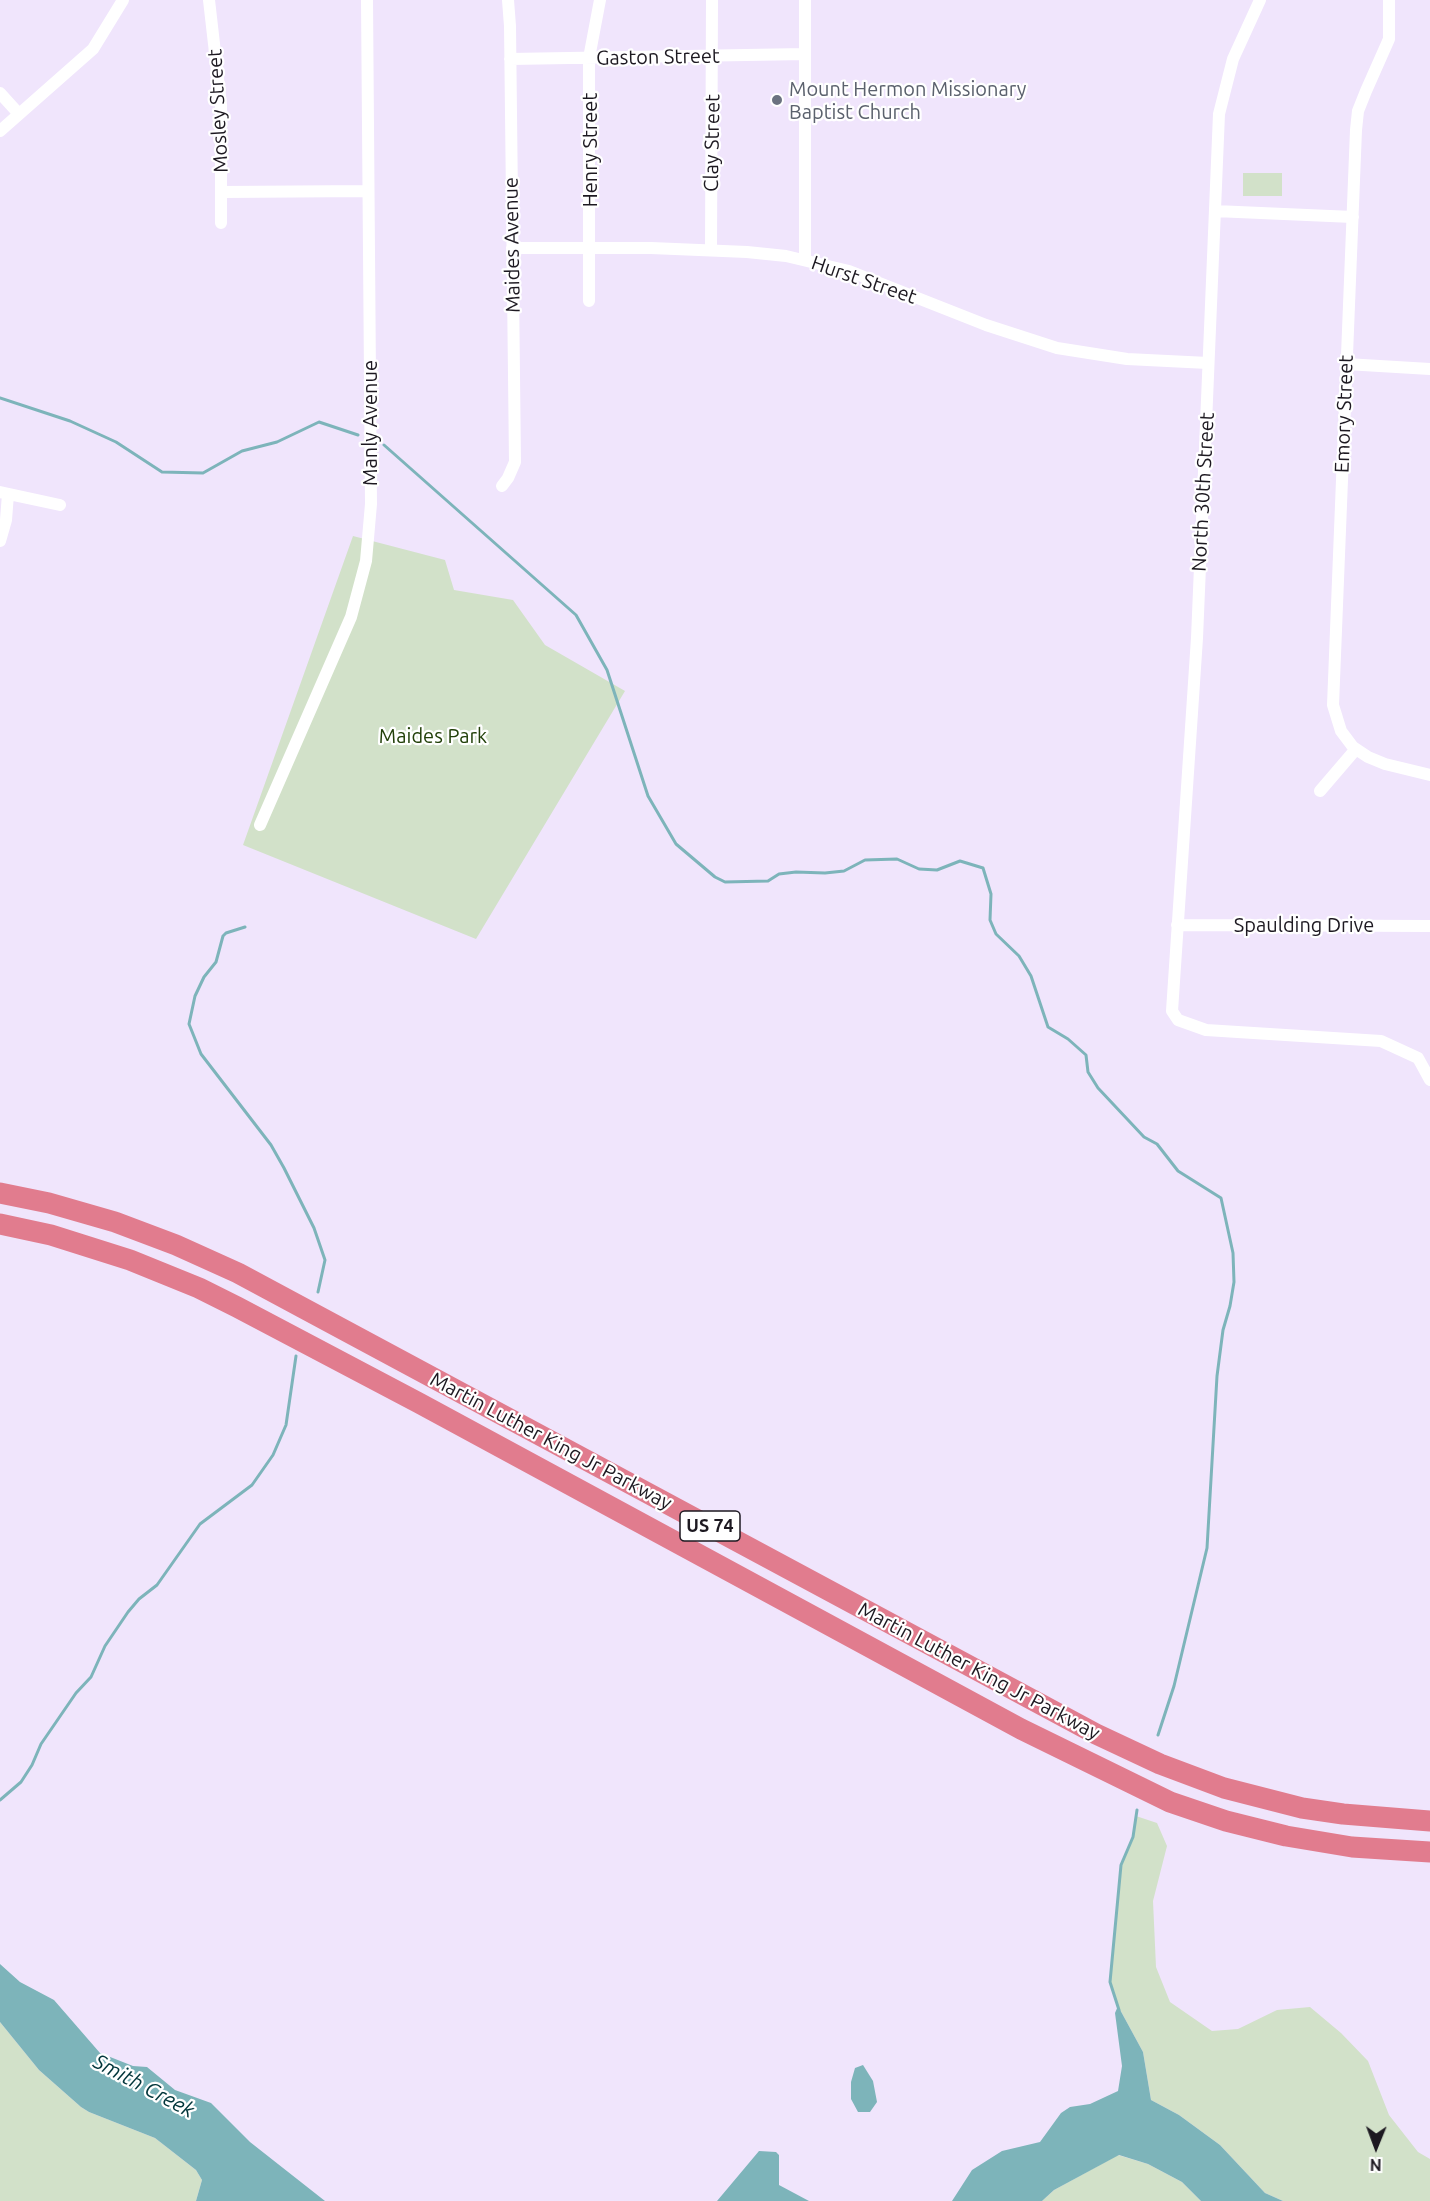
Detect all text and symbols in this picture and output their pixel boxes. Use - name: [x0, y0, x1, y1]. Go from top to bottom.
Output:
- street label: Gaston Street: [596, 44, 720, 70]
- street label: Mosley Street: [203, 48, 233, 174]
- place label: Mount Hermon Missionary Baptist Church: [789, 77, 1026, 124]
- street label: Henry Street: [578, 93, 602, 207]
- marker: Mount Hermon Missionary Baptist Church: [770, 93, 784, 107]
- street label: Clay Street: [699, 94, 725, 192]
- street label: Maides Avenue: [499, 177, 525, 313]
- street label: Hurst Street: [808, 251, 920, 309]
- street label: Emory Street: [1330, 354, 1358, 474]
- street label: Manly Avenue: [358, 360, 382, 486]
- street label: North 30th Street: [1187, 412, 1219, 572]
- park label: Maides Park: [379, 724, 487, 748]
- street label: Spaulding Drive: [1234, 913, 1374, 937]
- street label: Martin Luther King Jr Parkway: [426, 1367, 676, 1515]
- road number: US 74: [680, 1511, 740, 1541]
- street label: Martin Luther King Jr Parkway: [854, 1597, 1104, 1745]
- water label: Smith Creek: [89, 2049, 199, 2123]
- north arrow: [1346, 2117, 1406, 2177]
- text: N: [1370, 2156, 1382, 2174]

